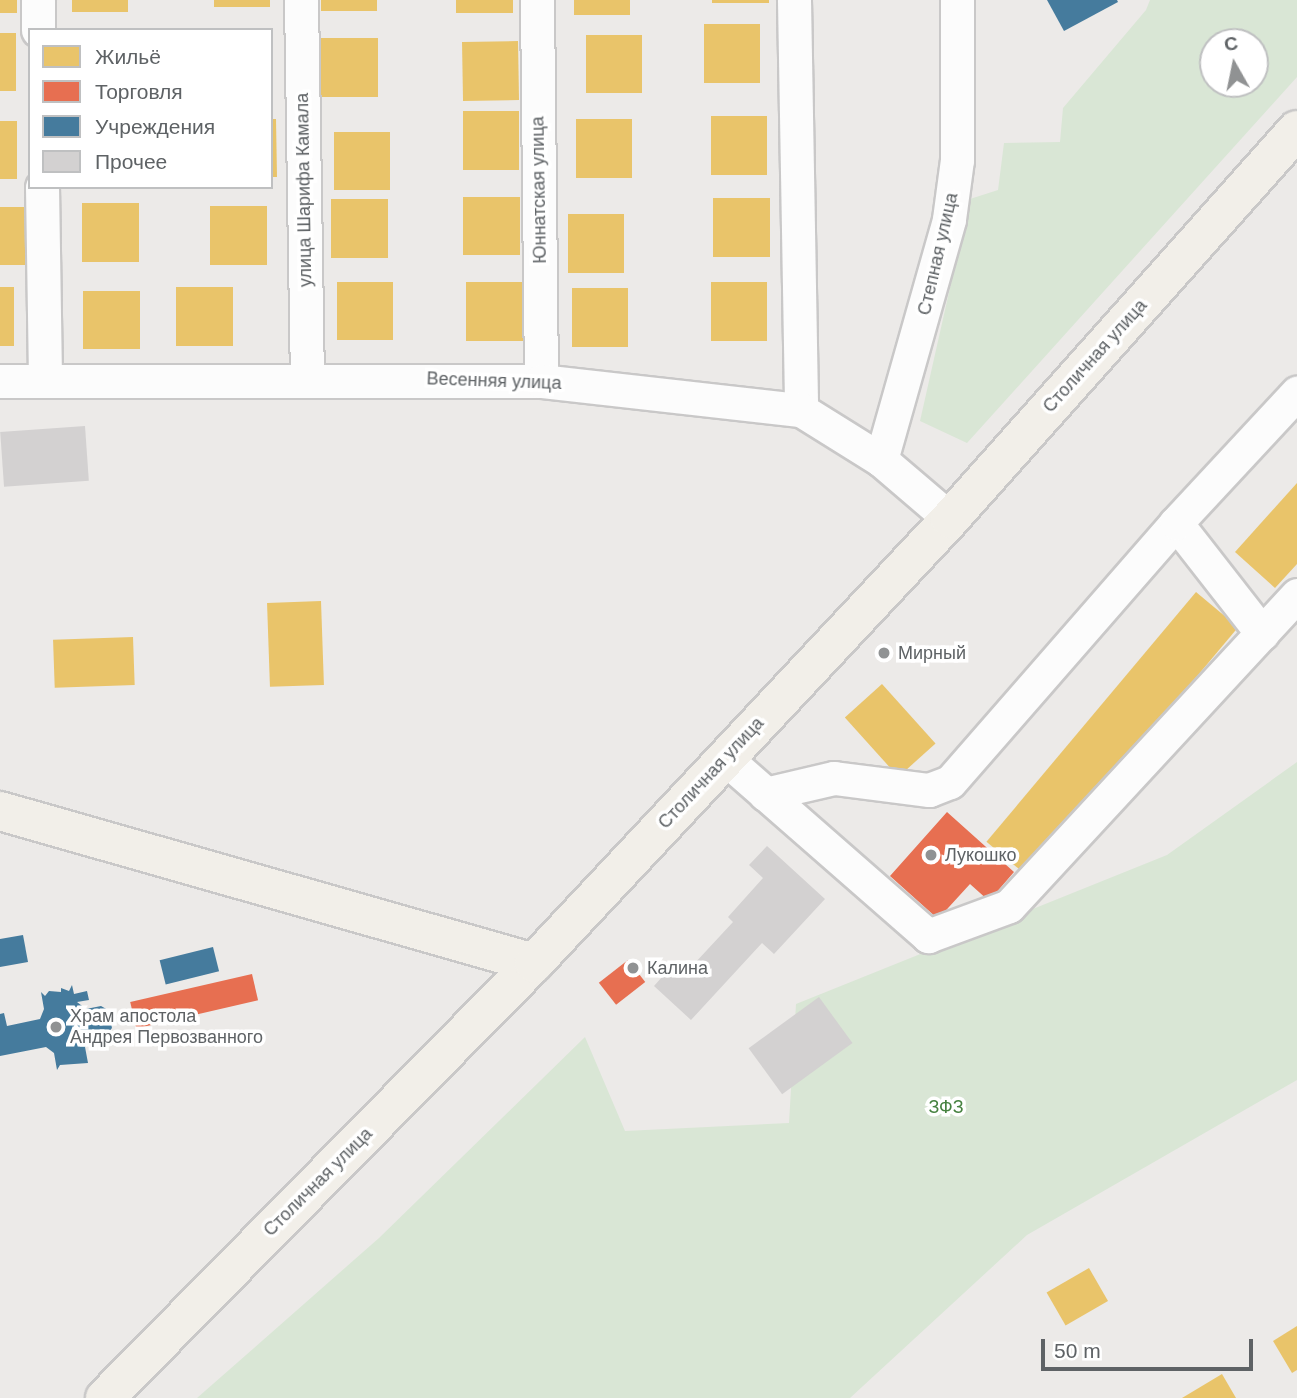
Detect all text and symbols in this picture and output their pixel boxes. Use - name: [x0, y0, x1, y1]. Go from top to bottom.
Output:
- legend: [28, 28, 273, 189]
- north arrow: [1199, 28, 1269, 98]
- text: С: [1223, 32, 1239, 55]
- text: Жильё: [95, 45, 161, 68]
- text: Торговля: [95, 80, 183, 103]
- street label: улица Шарифа Камала: [292, 93, 316, 287]
- text: Учреждения: [95, 115, 215, 138]
- street label: Юннатская улица: [527, 116, 551, 264]
- text: Прочее: [95, 150, 167, 173]
- street label: Степная улица: [913, 191, 963, 317]
- street label: Столичная улица: [1039, 295, 1151, 417]
- street label: Весенняя улица: [426, 368, 562, 394]
- place label: Мирный: [898, 642, 966, 664]
- marker: Мирный: [876, 645, 892, 661]
- street label: Столичная улица: [654, 713, 768, 833]
- place label: Лукошко: [945, 844, 1017, 866]
- marker: Лукошко: [923, 847, 939, 863]
- place label: Калина: [647, 957, 708, 979]
- marker: Калина: [625, 960, 641, 976]
- place label: Храм апостола Андрея Первозванного: [70, 1006, 263, 1048]
- marker: Храм апостола Андрея Первозванного: [48, 1019, 64, 1035]
- park label: ЗФЗ: [928, 1096, 964, 1118]
- street label: Столичная улица: [259, 1123, 377, 1241]
- scale bar: [1045, 1324, 1257, 1368]
- text: 50 m: [1054, 1339, 1101, 1362]

